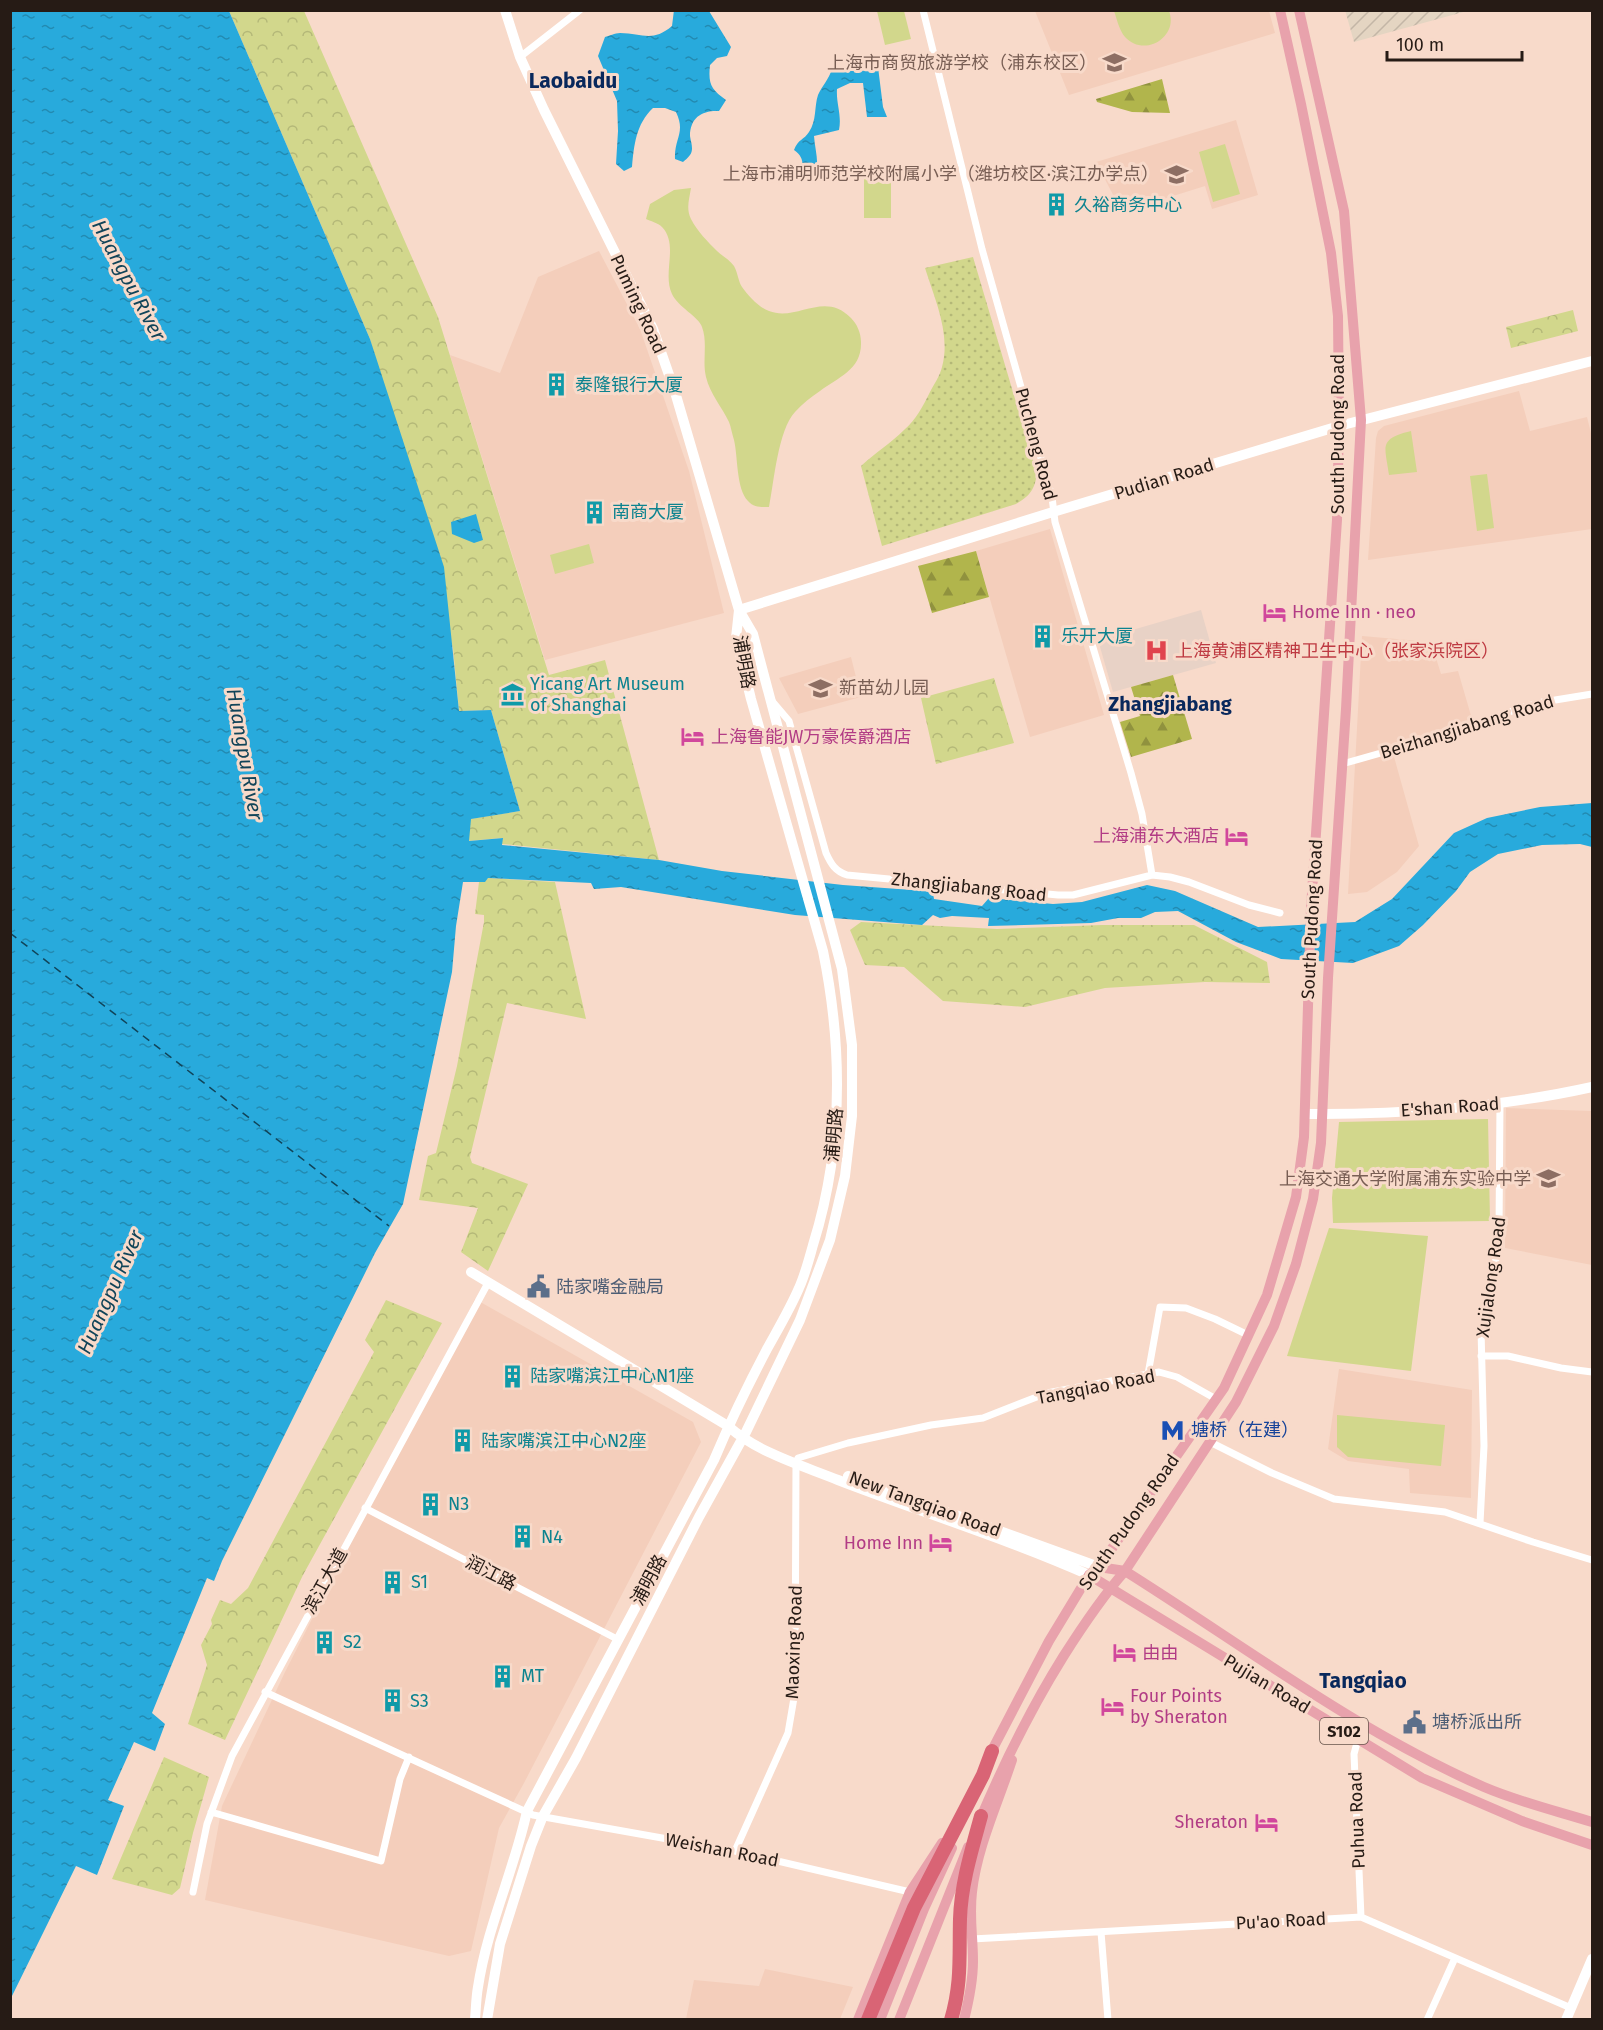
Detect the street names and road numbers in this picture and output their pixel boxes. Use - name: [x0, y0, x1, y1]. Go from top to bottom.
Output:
- street label: Puming Road: [605, 251, 671, 357]
- street label: South Pudong Road: [1327, 354, 1349, 514]
- street label: Pucheng Road: [1010, 385, 1062, 503]
- street label: Pudian Road: [1112, 453, 1216, 505]
- street label: 浦明路: [728, 634, 760, 690]
- street label: Beizhangjiabang Road: [1378, 690, 1556, 764]
- street label: South Pudong Road: [1297, 838, 1327, 1000]
- street label: Zhangjiabang Road: [890, 868, 1048, 906]
- street label: E'shan Road: [1400, 1093, 1500, 1121]
- street label: 浦明路: [821, 1107, 847, 1163]
- street label: Xujialong Road: [1472, 1215, 1510, 1339]
- street label: Tangqiao Road: [1035, 1365, 1157, 1409]
- street label: South Pudong Road: [1074, 1450, 1184, 1594]
- street label: New Tangqiao Road: [846, 1466, 1004, 1542]
- street label: 滨江大道: [298, 1544, 352, 1618]
- street label: 润江路: [462, 1551, 520, 1595]
- street label: 浦明路: [627, 1551, 671, 1609]
- street label: Maoxing Road: [781, 1585, 807, 1699]
- street label: Pujian Road: [1220, 1650, 1314, 1718]
- road number: S102: [1320, 1718, 1368, 1744]
- street label: Puhua Road: [1344, 1771, 1370, 1869]
- street label: Weishan Road: [663, 1828, 781, 1872]
- street label: Pu'ao Road: [1235, 1908, 1327, 1934]

